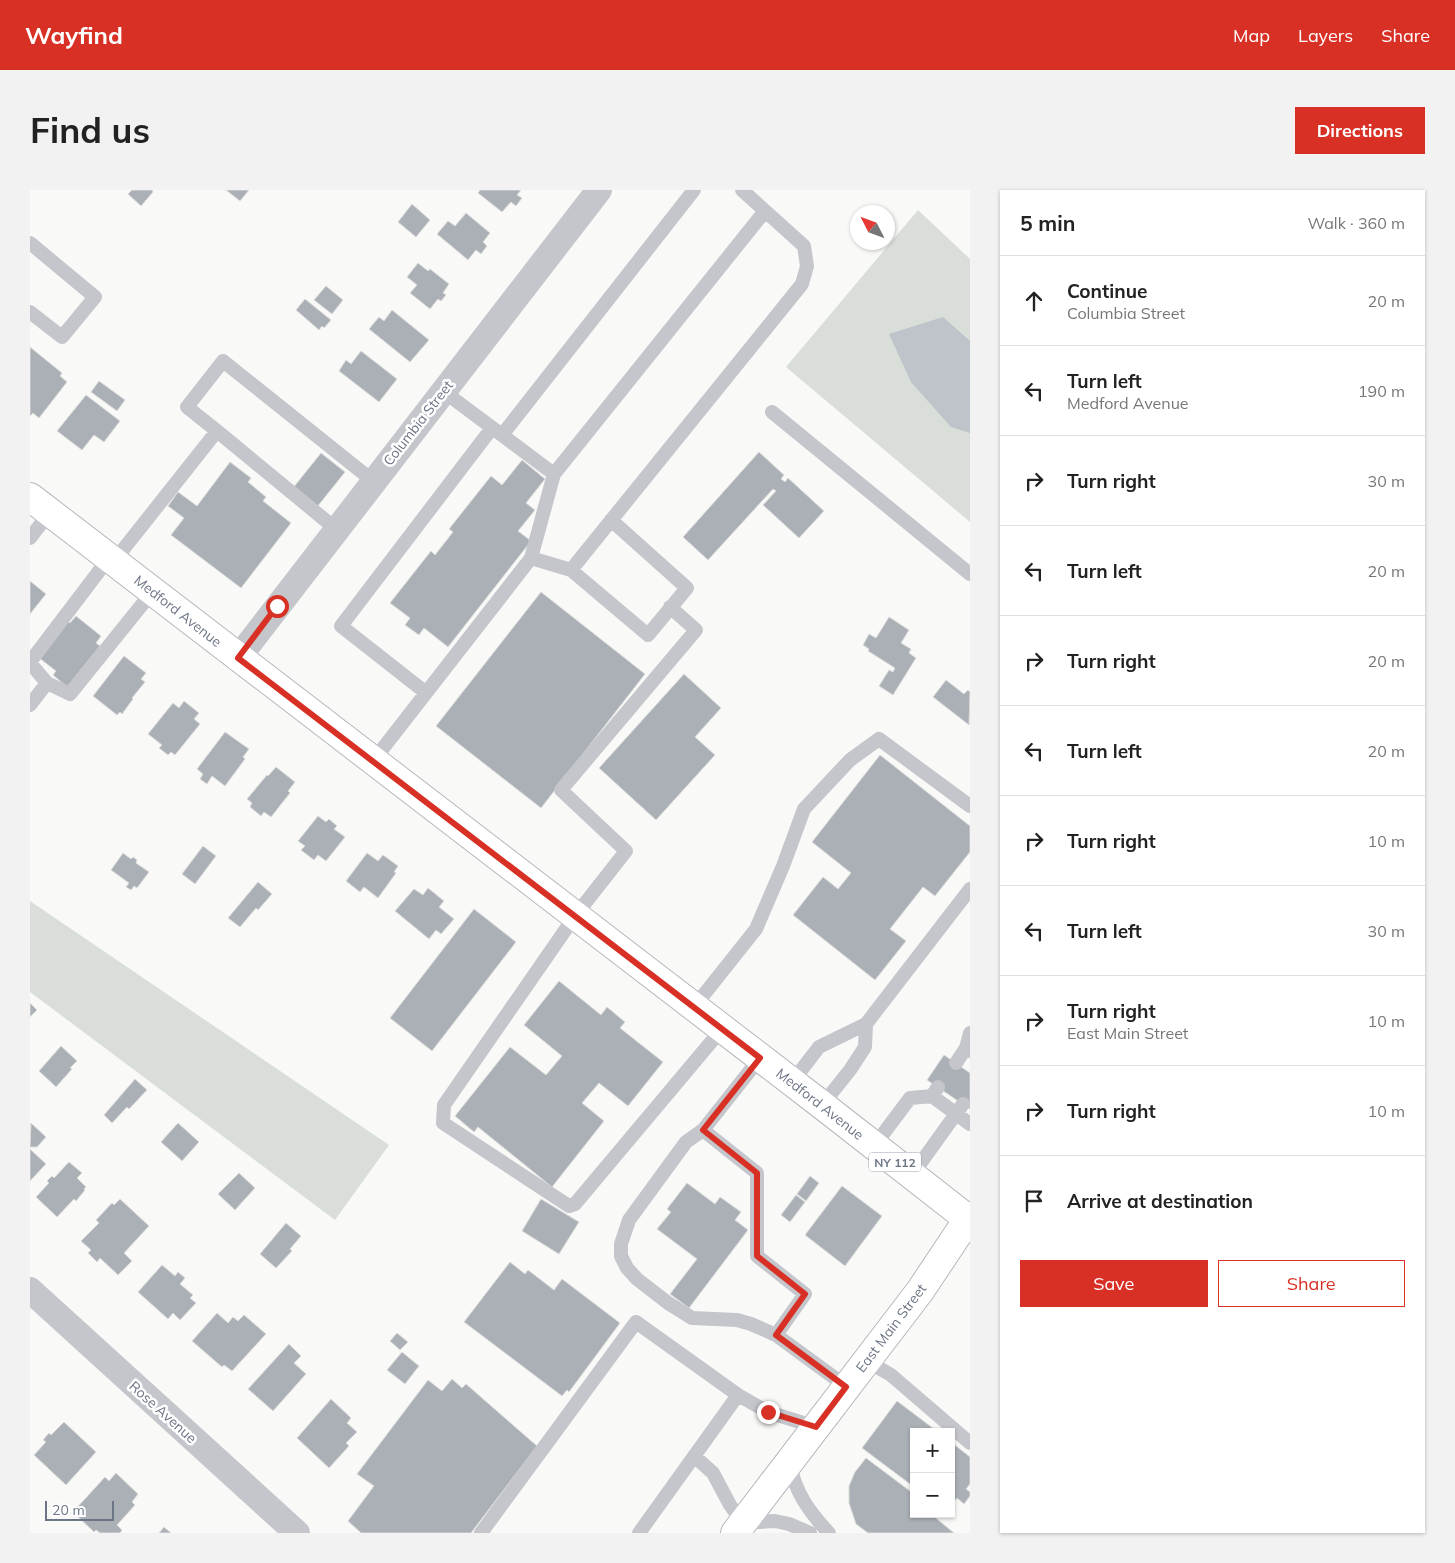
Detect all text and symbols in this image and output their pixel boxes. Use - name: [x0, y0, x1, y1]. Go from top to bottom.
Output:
- text: Wayfind: [25, 20, 123, 50]
- text: Map: [1233, 24, 1270, 47]
- text: Layers: [1298, 24, 1353, 47]
- text: Share: [1381, 24, 1430, 47]
- button: Directions: [1295, 107, 1425, 154]
- text: Find us: [30, 108, 150, 152]
- north arrow: [850, 205, 895, 250]
- text: 5 min: [1020, 210, 1075, 236]
- text: Walk · 360 m: [1307, 213, 1405, 233]
- text: Continue: [1067, 279, 1147, 303]
- icon: ahead: [1020, 287, 1048, 315]
- text: 20 m: [1368, 291, 1405, 311]
- text: Columbia Street: [1067, 303, 1185, 323]
- text: Turn left: [1067, 369, 1142, 393]
- street label: Columbia Street: [379, 377, 457, 469]
- icon: left: [1020, 377, 1048, 405]
- text: 190 m: [1358, 381, 1405, 401]
- text: Medford Avenue: [1067, 393, 1189, 413]
- icon: right: [1020, 467, 1048, 495]
- text: Turn right: [1067, 469, 1156, 493]
- text: 30 m: [1368, 471, 1405, 491]
- icon: left: [1020, 557, 1048, 585]
- text: Turn left: [1067, 559, 1142, 583]
- text: 20 m: [1368, 561, 1405, 581]
- street label: Medford Avenue: [131, 571, 225, 651]
- route start: [266, 595, 289, 618]
- icon: right: [1020, 647, 1048, 675]
- text: Turn right: [1067, 649, 1156, 673]
- text: 20 m: [1368, 651, 1405, 671]
- icon: left: [1020, 737, 1048, 765]
- text: Turn left: [1067, 739, 1142, 763]
- text: 20 m: [1368, 741, 1405, 761]
- icon: right: [1020, 827, 1048, 855]
- text: Turn right: [1067, 829, 1156, 853]
- text: 10 m: [1368, 831, 1405, 851]
- icon: left: [1020, 917, 1048, 945]
- text: Turn left: [1067, 919, 1142, 943]
- text: 30 m: [1368, 921, 1405, 941]
- text: Turn right: [1067, 999, 1156, 1023]
- icon: right: [1020, 1007, 1048, 1035]
- text: 10 m: [1368, 1011, 1405, 1031]
- text: East Main Street: [1067, 1023, 1188, 1043]
- street label: Medford Avenue: [773, 1064, 867, 1144]
- icon: right: [1020, 1097, 1048, 1125]
- text: Turn right: [1067, 1099, 1156, 1123]
- text: 10 m: [1368, 1101, 1405, 1121]
- road number: NY 112: [869, 1152, 921, 1172]
- icon: arrive: [1020, 1187, 1048, 1215]
- text: Arrive at destination: [1067, 1189, 1253, 1213]
- button: Save: [1020, 1260, 1208, 1307]
- button: Share: [1218, 1260, 1405, 1307]
- street label: East Main Street: [852, 1280, 930, 1376]
- street label: Rose Avenue: [126, 1377, 200, 1447]
- route end: [757, 1401, 780, 1424]
- map controls: [910, 1428, 955, 1518]
- button: +: [910, 1428, 955, 1473]
- button: −: [910, 1473, 955, 1518]
- scale bar: [45, 1498, 114, 1521]
- text: 20 m: [52, 1501, 85, 1519]

